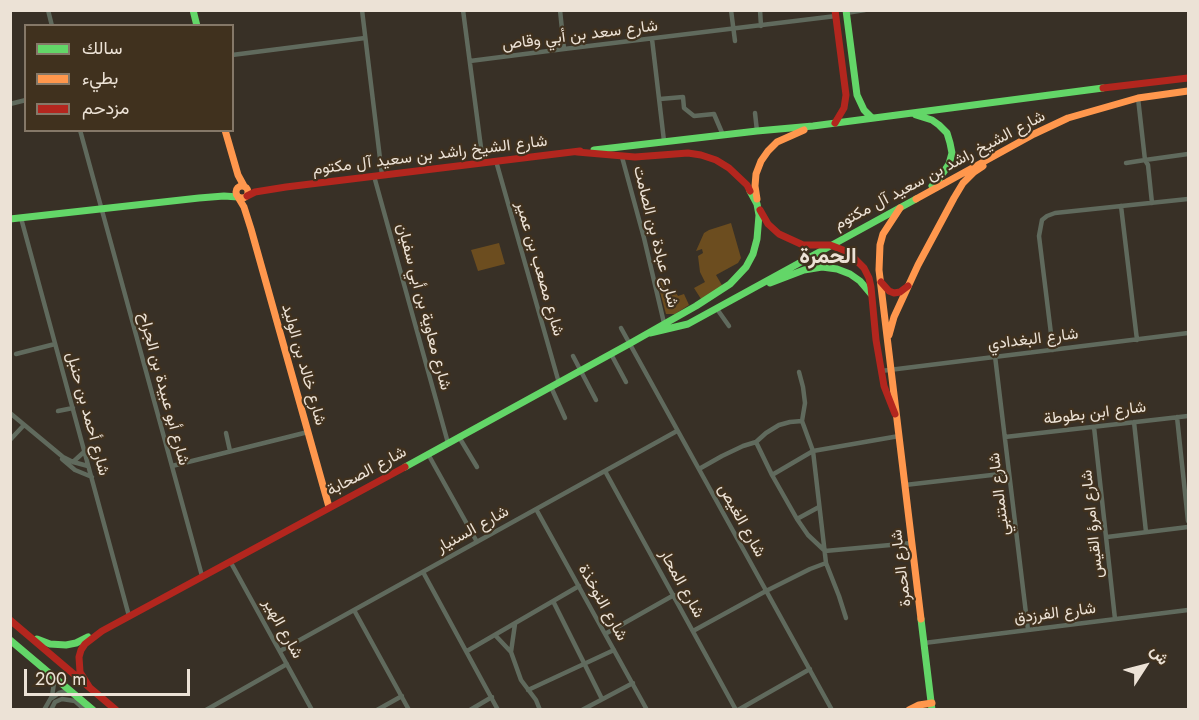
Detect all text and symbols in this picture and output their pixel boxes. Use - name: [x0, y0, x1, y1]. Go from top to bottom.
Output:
- street label: شارع سعد بن أبي وقاص: [501, 17, 659, 55]
- legend: [24, 24, 234, 132]
- text: سالك: [82, 35, 122, 61]
- text: بطيء: [82, 65, 118, 91]
- text: مزدحم: [82, 95, 129, 121]
- street label: شارع الشيخ راشد بن سعيد آل مكتوم: [831, 107, 1049, 235]
- street label: شارع الشيخ راشد بن سعيد آل مكتوم: [312, 132, 548, 180]
- street label: شارع عبادة بن الصامت: [628, 164, 682, 310]
- street label: شارع مصعب بن عمير: [511, 199, 567, 339]
- street label: شارع معاوية بن أبي سفيان: [392, 222, 454, 392]
- district label: الحمرة: [799, 245, 857, 271]
- street label: شارع خالد بن الوليد: [277, 302, 329, 428]
- street label: شارع أبو عبيدة بن الجراح: [133, 310, 193, 468]
- street label: شارع البغدادي: [987, 325, 1079, 355]
- street label: شارع أحمد بن حنبل: [61, 350, 113, 478]
- street label: شارع ابن بطوطة: [1043, 398, 1147, 430]
- street label: شارع الصحابة: [324, 443, 410, 501]
- street label: شارع المتنبي: [985, 451, 1015, 537]
- street label: شارع امرؤ القيس: [1078, 469, 1108, 579]
- street label: شارع الغيص: [713, 481, 769, 561]
- street label: شارع السنيار: [434, 502, 512, 558]
- street label: شارع الحمرة: [888, 528, 916, 608]
- street label: شارع المحار: [654, 547, 708, 621]
- street label: شارع النوخذة: [573, 561, 631, 645]
- street label: شارع الهير: [258, 596, 306, 662]
- street label: شارع الفرزدق: [1013, 599, 1097, 629]
- north arrow: [1115, 636, 1175, 696]
- text: ش: [1145, 641, 1175, 670]
- scale bar: [27, 657, 194, 695]
- text: 200 m: [35, 666, 86, 692]

